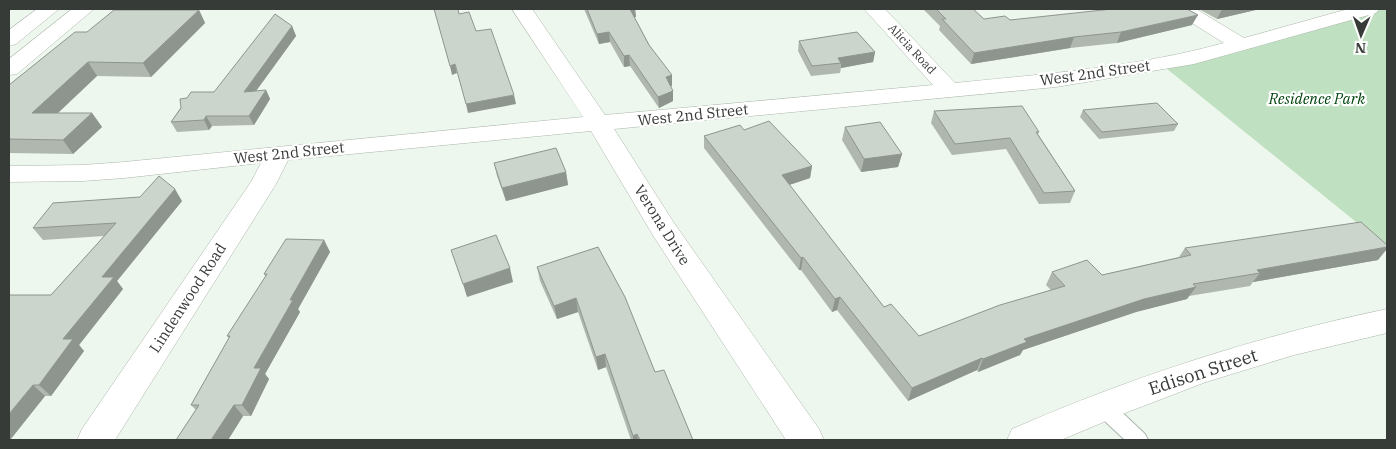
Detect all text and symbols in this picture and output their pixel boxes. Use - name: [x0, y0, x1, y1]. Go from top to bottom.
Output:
- north arrow: [1336, 10, 1386, 60]
- street label: Alicia Road: [885, 20, 939, 77]
- text: N: [1355, 39, 1366, 57]
- street label: West 2nd Street: [1039, 55, 1151, 90]
- park label: Residence Park: [1268, 89, 1365, 108]
- street label: West 2nd Street: [637, 99, 749, 130]
- street label: West 2nd Street: [233, 137, 345, 168]
- street label: Verona Drive: [630, 181, 695, 269]
- street label: Lindenwood Road: [145, 239, 230, 356]
- street label: Edison Street: [1145, 343, 1260, 400]

